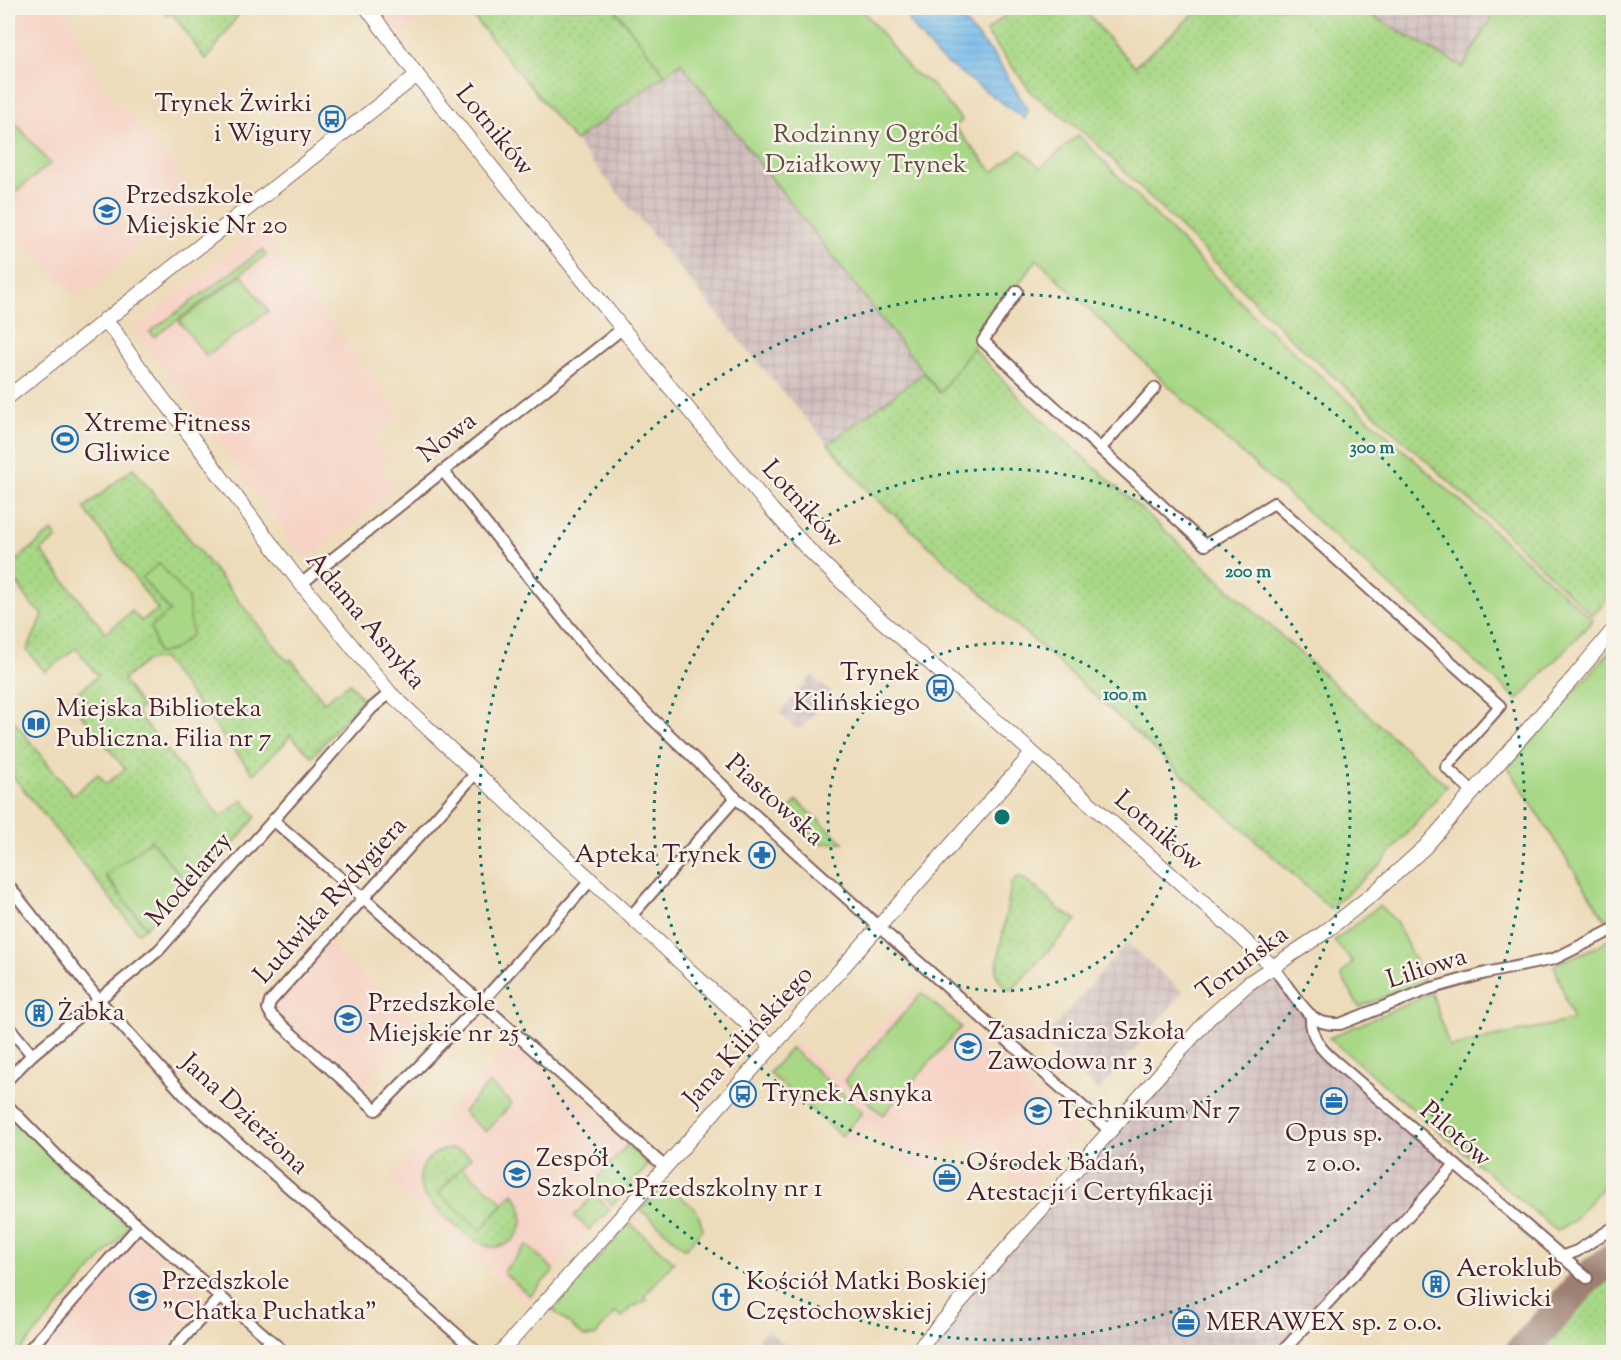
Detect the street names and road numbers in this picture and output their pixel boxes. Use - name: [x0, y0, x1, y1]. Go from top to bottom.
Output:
- street label: Lotników: [446, 77, 542, 185]
- street label: Nowa: [411, 403, 485, 473]
- street label: Lotników: [752, 452, 852, 558]
- street label: Adama Asnyka: [296, 544, 434, 698]
- street label: Piastowska: [716, 746, 832, 856]
- street label: Lotników: [1105, 783, 1211, 881]
- street label: Ludwika Rydygiera: [246, 809, 416, 993]
- street label: Modelarzy: [138, 824, 242, 936]
- street label: Toruńska: [1189, 917, 1297, 1011]
- street label: Liliowa: [1382, 939, 1472, 999]
- street label: Jana Kilińskiego: [674, 958, 823, 1117]
- street label: Jana Dzierżona: [170, 1044, 316, 1184]
- street label: Pilotów: [1411, 1093, 1499, 1177]

